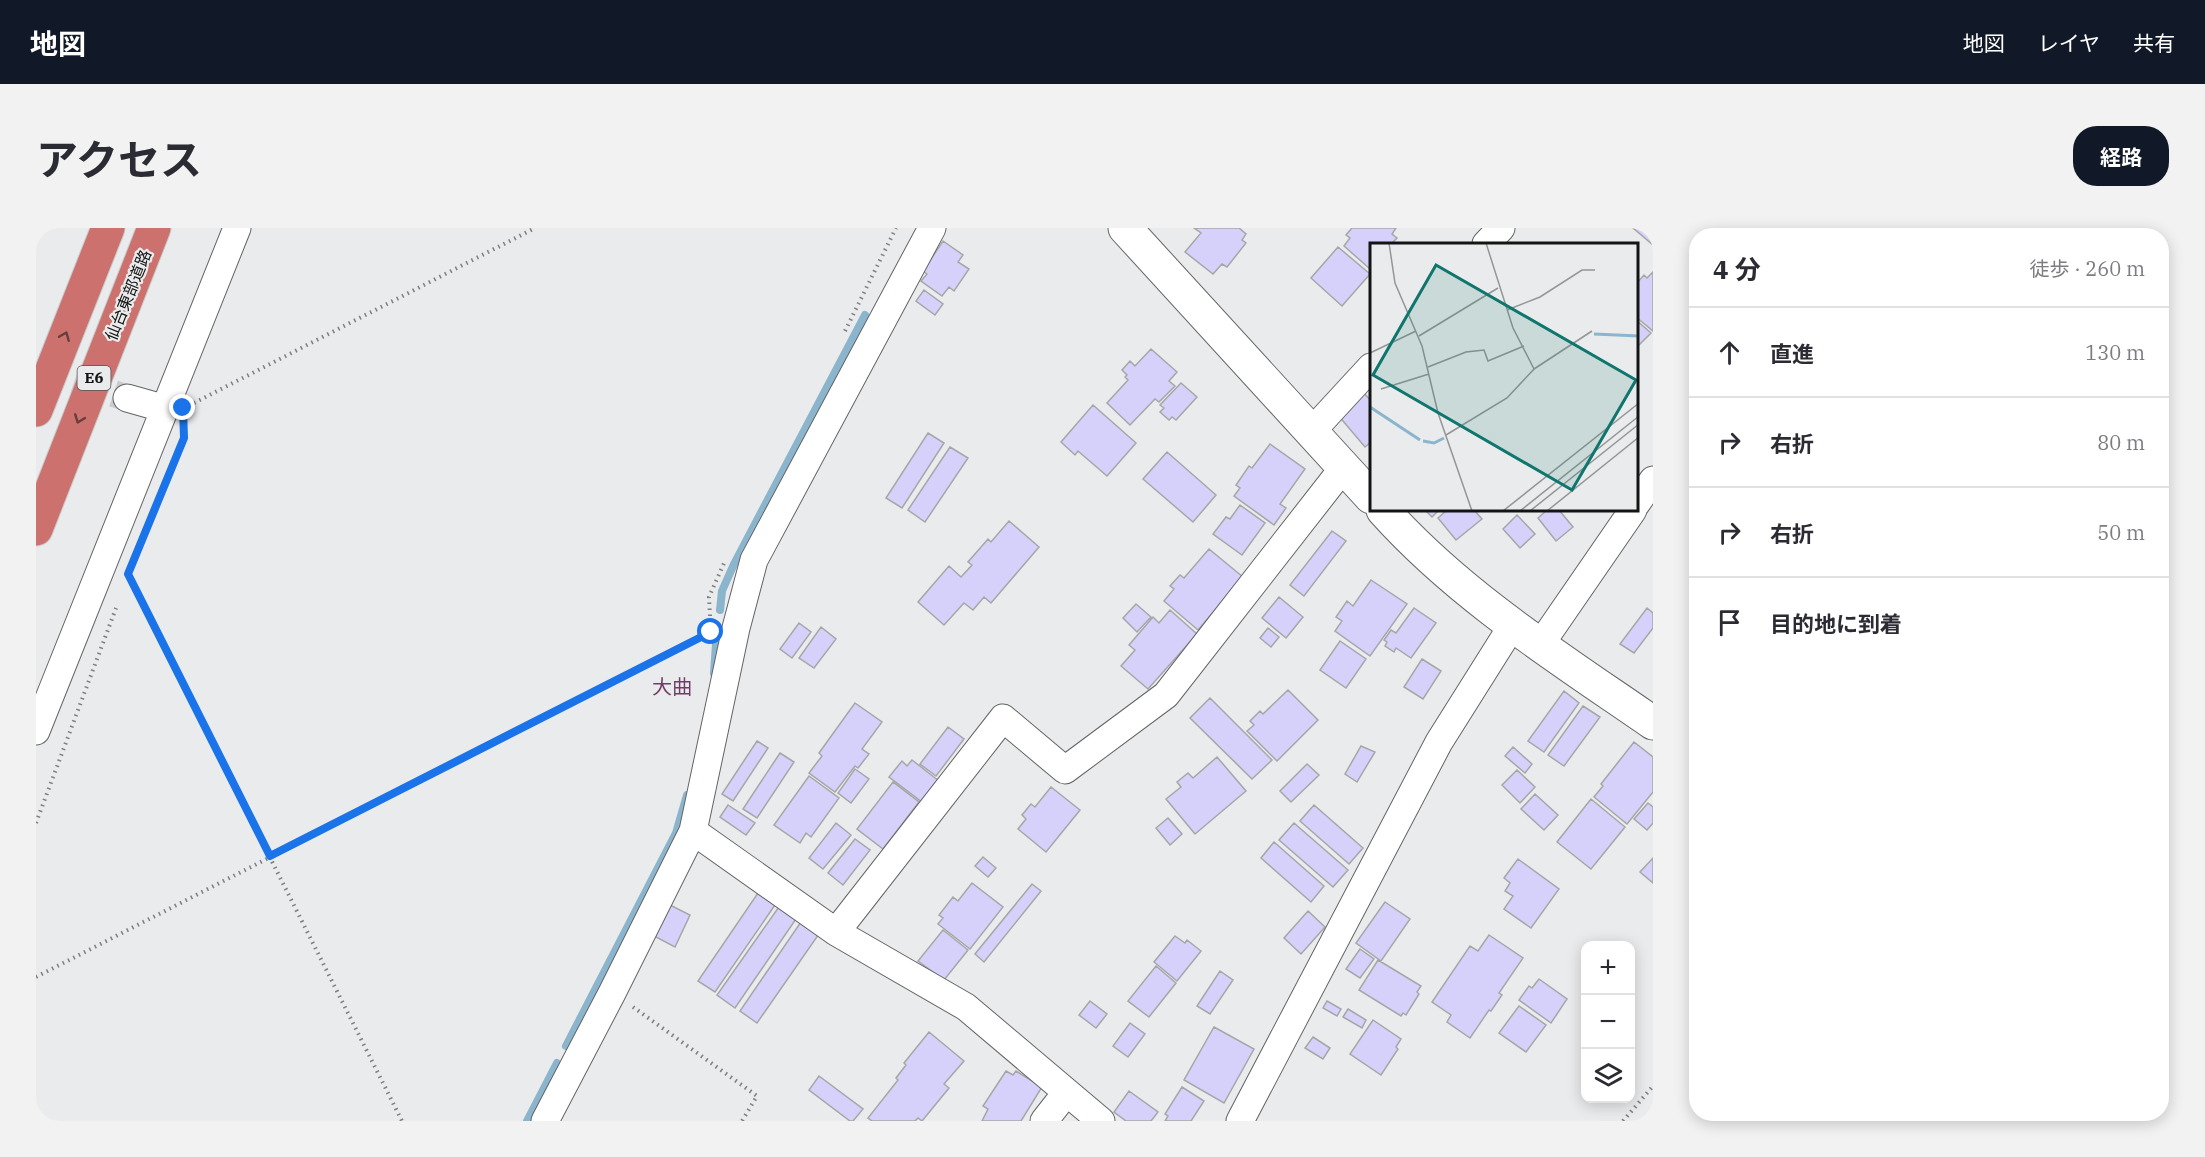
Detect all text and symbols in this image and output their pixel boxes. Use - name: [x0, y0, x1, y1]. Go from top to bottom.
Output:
- text: 地図: [30, 25, 86, 62]
- text: 地図: [1963, 29, 2005, 57]
- text: レイヤ: [2038, 29, 2100, 57]
- text: 共有: [2133, 29, 2175, 57]
- button: 経路: [2073, 126, 2169, 186]
- text: アクセス: [36, 132, 202, 187]
- inset map: [1370, 243, 1638, 512]
- street label: 仙台東部道路: [101, 247, 155, 343]
- text: 4 分: [1713, 252, 1761, 286]
- text: 徒歩 · 260 m: [2030, 255, 2145, 282]
- one-way arrow: [58, 331, 70, 342]
- icon: ahead: [1713, 336, 1746, 369]
- text: 直進: [1770, 339, 1814, 368]
- text: 130 m: [2085, 339, 2145, 366]
- road number: E6: [78, 366, 110, 390]
- route end: [169, 394, 195, 420]
- one-way arrow: [73, 413, 86, 424]
- icon: right: [1713, 426, 1746, 459]
- text: 右折: [1770, 429, 1814, 458]
- text: 80 m: [2097, 429, 2145, 456]
- icon: right: [1713, 516, 1746, 549]
- text: 右折: [1770, 519, 1814, 548]
- text: 50 m: [2097, 519, 2145, 546]
- icon: arrive: [1713, 606, 1746, 639]
- text: 目的地に到着: [1770, 609, 1902, 638]
- route start: [697, 618, 723, 644]
- district label: 大曲: [652, 673, 692, 700]
- map controls: [1581, 941, 1635, 1103]
- button: +: [1581, 941, 1635, 995]
- button: −: [1581, 995, 1635, 1049]
- button: layers: [1581, 1049, 1635, 1103]

